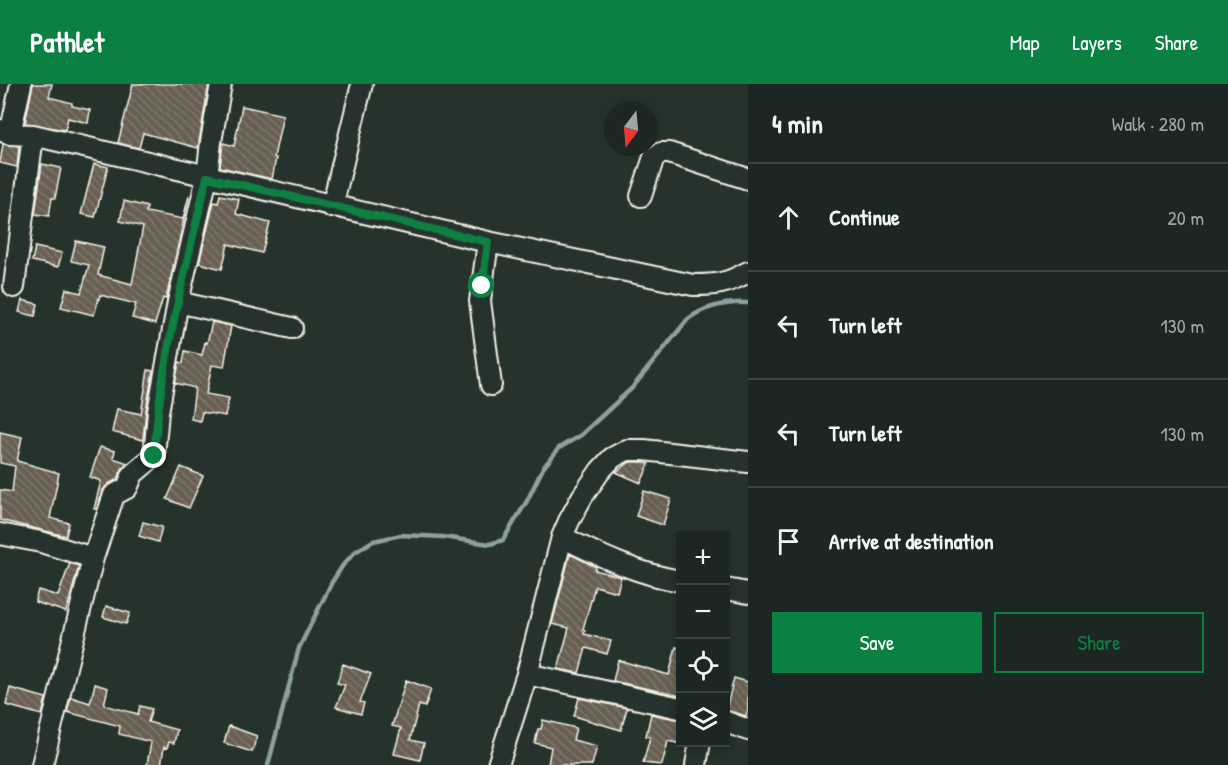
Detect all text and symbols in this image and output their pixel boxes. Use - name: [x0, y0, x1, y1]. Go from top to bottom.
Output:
- text: Pathlet: [30, 23, 104, 61]
- text: Map: [1010, 28, 1039, 57]
- text: Layers: [1072, 28, 1122, 57]
- text: Share: [1155, 28, 1198, 57]
- north arrow: [604, 102, 658, 156]
- text: 4 min: [772, 106, 823, 141]
- text: Walk · 280 m: [1112, 110, 1204, 137]
- icon: ahead: [772, 201, 805, 234]
- text: Continue: [829, 202, 900, 232]
- text: 20 m: [1167, 204, 1204, 231]
- route start: [468, 272, 494, 298]
- icon: left: [772, 309, 805, 342]
- text: Turn left: [829, 310, 902, 340]
- text: 130 m: [1161, 312, 1204, 339]
- icon: left: [772, 417, 805, 450]
- text: Turn left: [829, 418, 902, 448]
- text: 130 m: [1161, 420, 1204, 447]
- route end: [140, 442, 166, 468]
- icon: arrive: [772, 525, 805, 558]
- text: Arrive at destination: [829, 526, 994, 556]
- map controls: [676, 531, 730, 747]
- button: +: [676, 531, 730, 585]
- button: −: [676, 585, 730, 639]
- button: Save: [772, 612, 982, 673]
- button: Share: [994, 612, 1204, 673]
- button: locate: [676, 639, 730, 693]
- button: layers: [676, 693, 730, 747]

